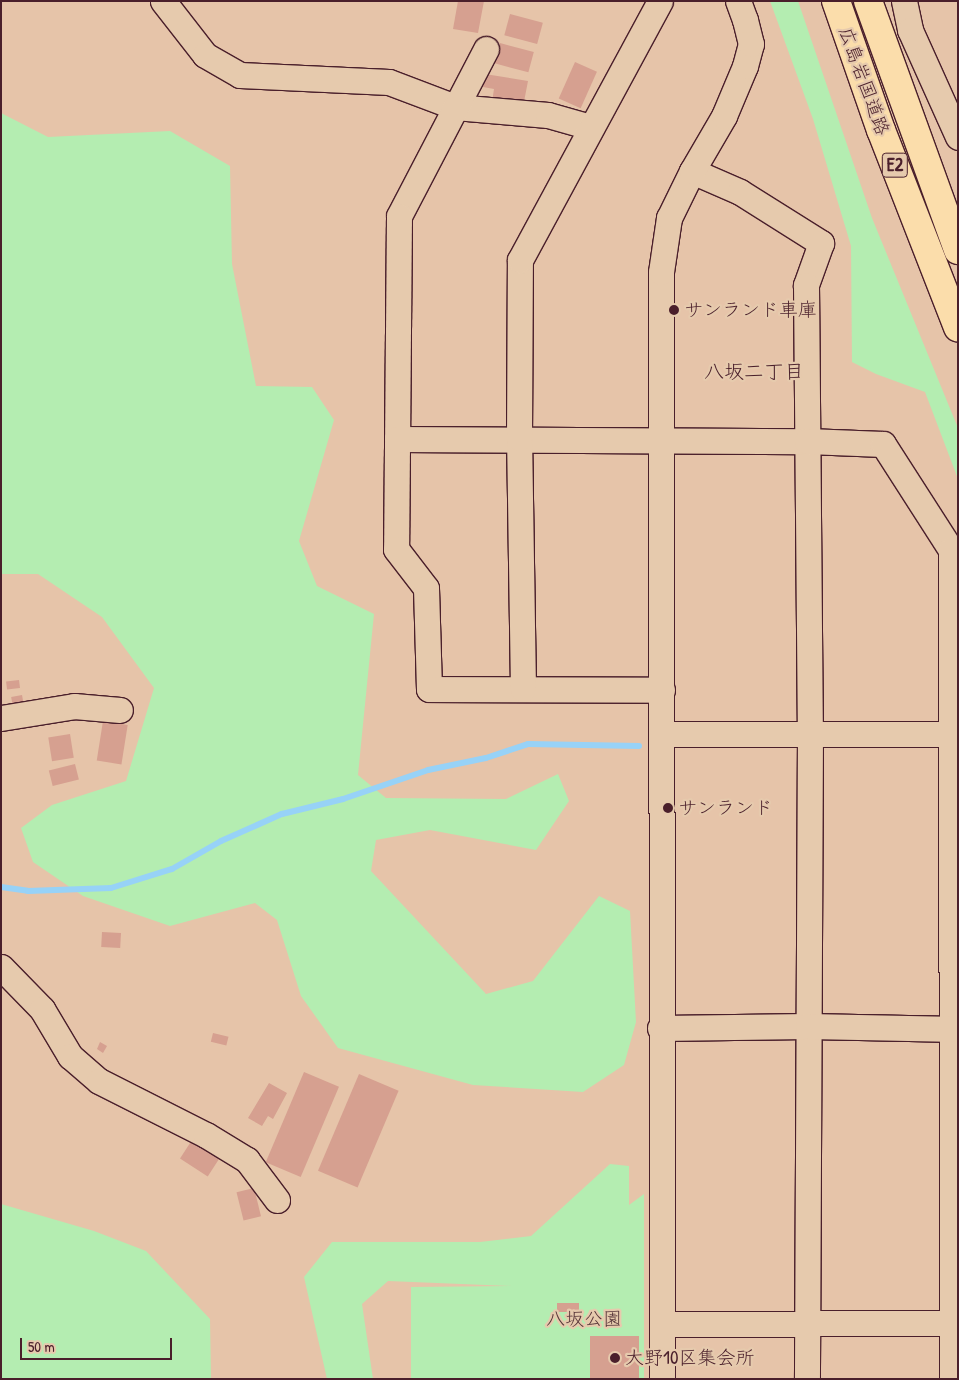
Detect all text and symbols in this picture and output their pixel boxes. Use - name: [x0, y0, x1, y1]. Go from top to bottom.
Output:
- street label: 広島岩国道路: [834, 24, 894, 138]
- road number: E2: [881, 150, 909, 180]
- place label: サンランド車庫: [684, 299, 817, 321]
- marker: サンランド車庫: [668, 304, 680, 316]
- district label: 八坂二丁目: [704, 358, 804, 382]
- place label: サンランド: [678, 797, 773, 819]
- marker: サンランド: [662, 802, 674, 814]
- park label: 八坂公園: [546, 1308, 622, 1330]
- scale bar: [22, 1328, 175, 1360]
- text: 50 m: [28, 1336, 55, 1357]
- place label: 大野10区集会所: [625, 1347, 754, 1369]
- marker: 大野10区集会所: [609, 1352, 621, 1364]

